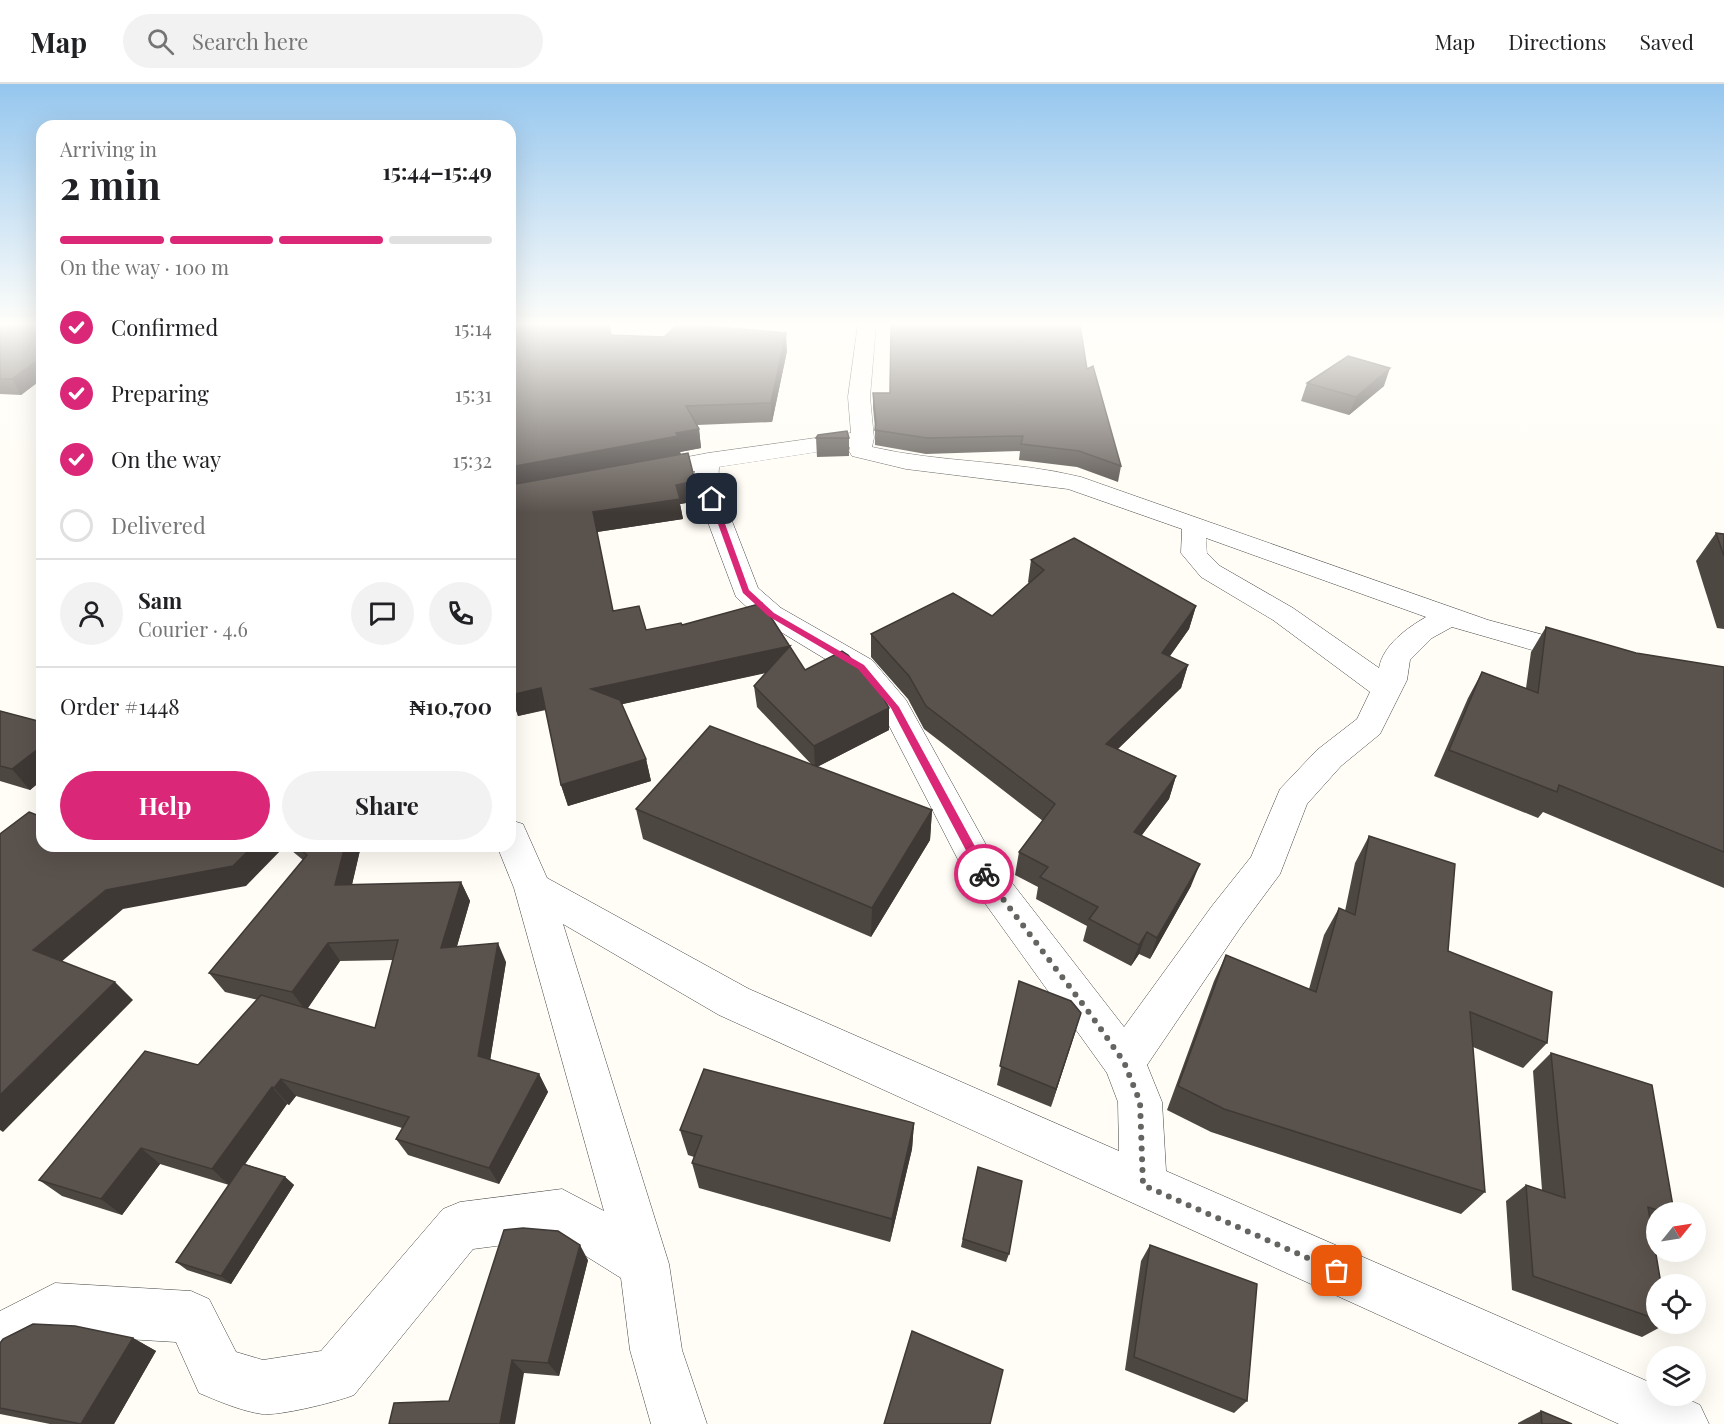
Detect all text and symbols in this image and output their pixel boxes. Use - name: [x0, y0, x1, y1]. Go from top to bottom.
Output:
- search box: [123, 14, 543, 68]
- text: Map: [30, 23, 87, 60]
- icon: search: [144, 25, 177, 58]
- text: Search here: [192, 26, 308, 56]
- text: Map: [1434, 27, 1475, 55]
- text: Directions: [1508, 27, 1606, 55]
- text: Saved: [1639, 27, 1694, 55]
- text: Arriving in: [60, 135, 157, 162]
- text: 15:44–15:49: [383, 156, 492, 186]
- text: 2 min: [60, 158, 161, 210]
- text: On the way · 100 m: [60, 253, 229, 280]
- icon: check: [60, 311, 93, 344]
- text: Confirmed: [111, 312, 218, 342]
- text: 15:14: [454, 314, 492, 341]
- icon: check: [60, 377, 93, 410]
- text: Preparing: [111, 378, 209, 408]
- text: 15:31: [455, 380, 492, 407]
- icon: check: [60, 443, 93, 476]
- text: On the way: [111, 444, 221, 474]
- text: 15:32: [453, 446, 492, 473]
- pin: [686, 473, 737, 524]
- icon: home: [695, 482, 728, 515]
- text: Delivered: [111, 510, 206, 540]
- button: person: [60, 582, 123, 645]
- button: chat: [351, 582, 414, 645]
- button: phone: [429, 582, 492, 645]
- text: Sam: [138, 585, 182, 615]
- text: Courier · 4.6: [138, 615, 248, 642]
- text: Order #1448: [60, 691, 180, 721]
- text: ₦10,700: [410, 691, 492, 721]
- button: Help: [60, 771, 270, 840]
- button: Share: [282, 771, 492, 840]
- courier: [954, 844, 1014, 904]
- icon: bike: [968, 858, 1001, 891]
- north arrow: [1646, 1202, 1706, 1262]
- map controls: [1646, 1202, 1706, 1406]
- pin: [1311, 1245, 1362, 1296]
- icon: bag: [1320, 1254, 1353, 1287]
- button: locate: [1646, 1274, 1706, 1334]
- button: layers: [1646, 1346, 1706, 1406]

